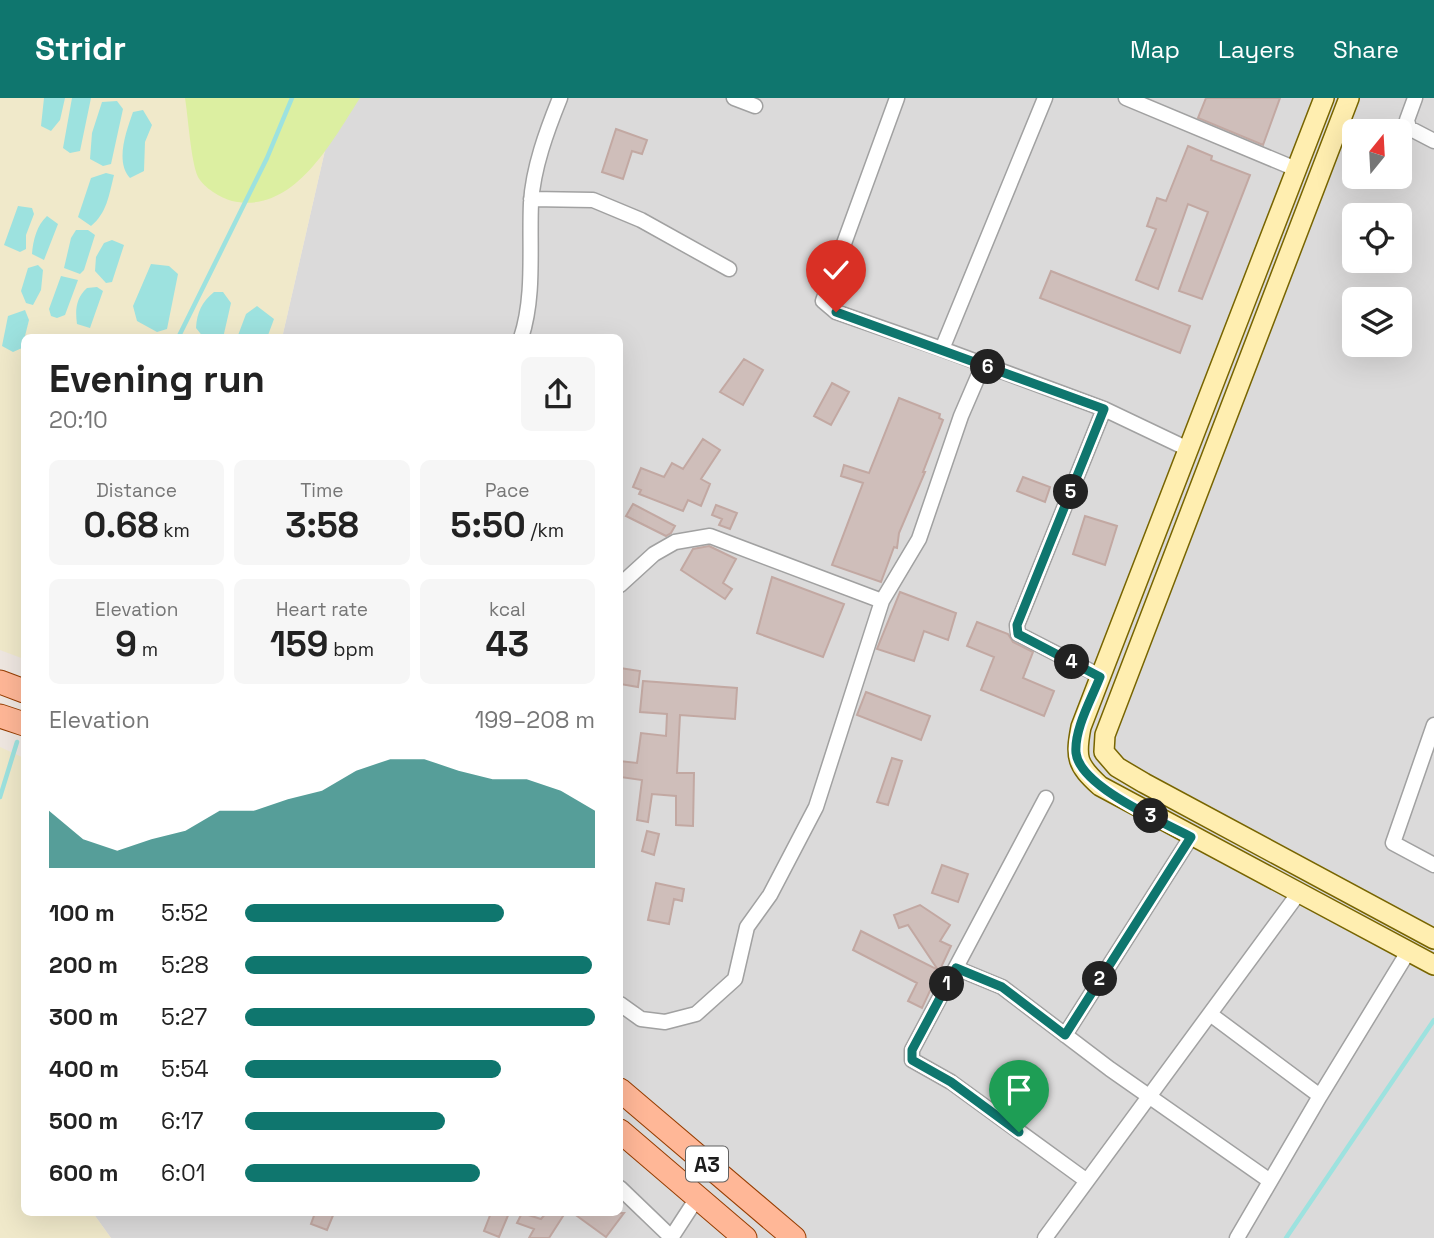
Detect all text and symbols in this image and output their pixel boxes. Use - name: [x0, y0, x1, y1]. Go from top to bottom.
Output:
- text: Stridr: [35, 28, 126, 70]
- text: Map: [1130, 34, 1180, 65]
- text: Layers: [1218, 34, 1295, 65]
- text: Share: [1333, 34, 1399, 65]
- north arrow: [1342, 119, 1412, 189]
- map controls: [1342, 119, 1412, 357]
- button: locate: [1342, 203, 1412, 273]
- pin: [806, 240, 866, 312]
- icon: check: [817, 251, 855, 289]
- button: layers: [1342, 287, 1412, 357]
- pin: 6: [970, 350, 1006, 384]
- text: 6: [982, 354, 993, 379]
- text: Evening run: [49, 355, 265, 403]
- button: share: [521, 357, 595, 431]
- text: 20:10: [49, 405, 108, 435]
- pin: 5: [1054, 474, 1088, 510]
- text: Distance: [96, 478, 177, 503]
- text: Time: [300, 478, 344, 503]
- text: Pace: [485, 478, 530, 503]
- text: 5: [1065, 479, 1076, 504]
- text: 0.68: [83, 503, 158, 547]
- text: 3:58: [285, 503, 359, 547]
- text: 5:50: [451, 503, 526, 547]
- text: km: [158, 518, 190, 543]
- text: /km: [526, 518, 564, 543]
- text: Elevation: [95, 597, 178, 622]
- text: Heart rate: [276, 597, 368, 622]
- text: kcal: [489, 597, 526, 622]
- text: 9: [115, 622, 137, 666]
- text: 159: [270, 622, 328, 666]
- text: 43: [486, 622, 529, 666]
- text: m: [137, 637, 158, 662]
- text: bpm: [328, 637, 374, 662]
- pin: 4: [1054, 644, 1090, 680]
- text: 4: [1065, 649, 1078, 674]
- text: Elevation: [49, 705, 150, 735]
- text: 199–208 m: [475, 705, 595, 735]
- pin: 3: [1134, 798, 1168, 834]
- text: 3: [1145, 803, 1156, 828]
- text: 100 m: [49, 898, 115, 928]
- text: 5:52: [161, 898, 208, 928]
- text: 200 m: [49, 950, 118, 980]
- text: 5:28: [161, 950, 209, 980]
- pin: 2: [1082, 962, 1118, 996]
- pin: 1: [930, 966, 964, 1001]
- text: 2: [1094, 966, 1105, 991]
- text: 1: [942, 971, 951, 996]
- text: 300 m: [49, 1002, 118, 1032]
- text: 5:27: [161, 1002, 207, 1032]
- text: 400 m: [49, 1054, 119, 1084]
- text: 5:54: [161, 1054, 209, 1084]
- pin: [989, 1060, 1049, 1132]
- icon: arrive: [1000, 1071, 1038, 1109]
- text: 500 m: [49, 1106, 118, 1136]
- text: 6:17: [161, 1106, 203, 1136]
- road number: A3: [686, 1146, 728, 1182]
- text: 600 m: [49, 1158, 119, 1188]
- text: 6:01: [161, 1158, 205, 1188]

